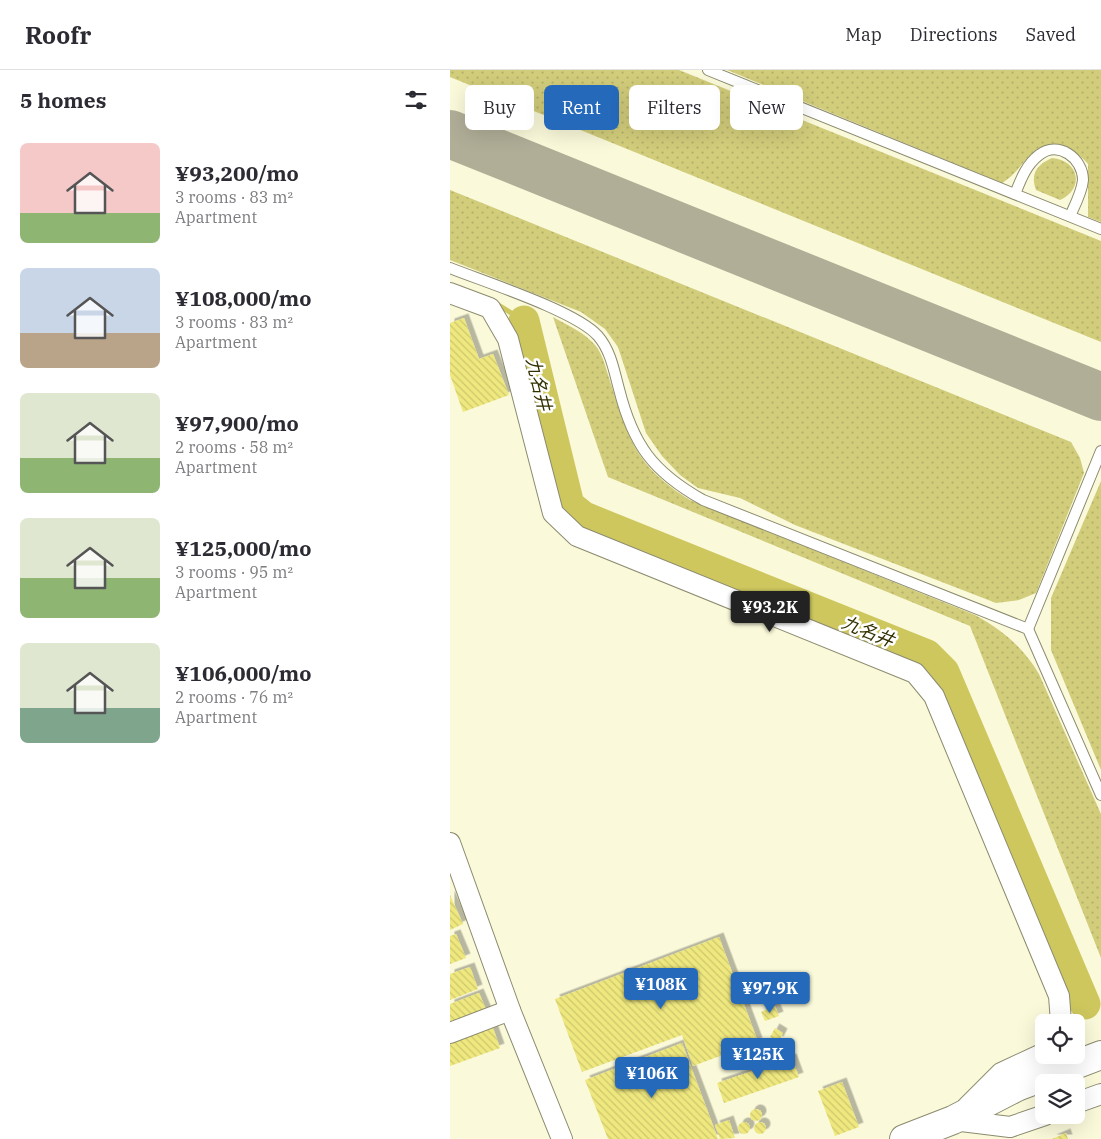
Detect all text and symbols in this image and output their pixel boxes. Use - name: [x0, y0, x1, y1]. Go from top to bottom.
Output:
- text: Roofr: [25, 19, 91, 51]
- text: Map: [845, 23, 882, 46]
- text: Directions: [910, 23, 998, 46]
- text: Saved: [1026, 23, 1076, 46]
- chip: Buy: [465, 85, 534, 130]
- chip: Rent: [544, 85, 619, 130]
- chip: Filters: [629, 85, 720, 130]
- chip: New: [730, 85, 803, 130]
- text: 5 homes: [20, 86, 106, 114]
- icon: filters: [402, 86, 430, 114]
- text: ¥93,200/mo: [175, 159, 299, 187]
- icon: home: [60, 163, 120, 223]
- text: 3 rooms · 83 m²: [175, 187, 293, 207]
- text: Apartment: [175, 207, 257, 227]
- text: ¥108,000/mo: [175, 284, 311, 312]
- icon: home: [60, 288, 120, 348]
- text: 3 rooms · 83 m²: [175, 312, 293, 332]
- text: Apartment: [175, 332, 257, 352]
- water label: 九名井: [521, 355, 557, 415]
- text: ¥97,900/mo: [175, 409, 299, 437]
- icon: home: [60, 413, 120, 473]
- text: 2 rooms · 58 m²: [175, 437, 293, 457]
- text: Apartment: [175, 457, 257, 477]
- text: ¥125,000/mo: [175, 534, 311, 562]
- icon: home: [60, 538, 120, 598]
- text: 3 rooms · 95 m²: [175, 562, 293, 582]
- text: Apartment: [175, 582, 257, 602]
- pin: ¥93.2K: [729, 590, 811, 633]
- text: ¥93.2K: [742, 597, 798, 617]
- water label: 九名井: [839, 610, 899, 653]
- text: ¥106,000/mo: [175, 659, 311, 687]
- icon: home: [60, 663, 120, 723]
- text: 2 rooms · 76 m²: [175, 687, 293, 707]
- text: Apartment: [175, 707, 257, 727]
- pin: ¥108K: [626, 968, 696, 1010]
- pin: ¥97.9K: [729, 972, 811, 1014]
- text: ¥108K: [635, 974, 687, 994]
- text: ¥97.9K: [742, 978, 798, 998]
- map controls: [1035, 1014, 1085, 1124]
- button: locate: [1035, 1014, 1085, 1064]
- pin: ¥125K: [723, 1038, 793, 1080]
- text: ¥125K: [732, 1044, 784, 1064]
- pin: ¥106K: [617, 1056, 687, 1099]
- text: ¥106K: [626, 1063, 678, 1083]
- button: layers: [1035, 1074, 1085, 1124]

